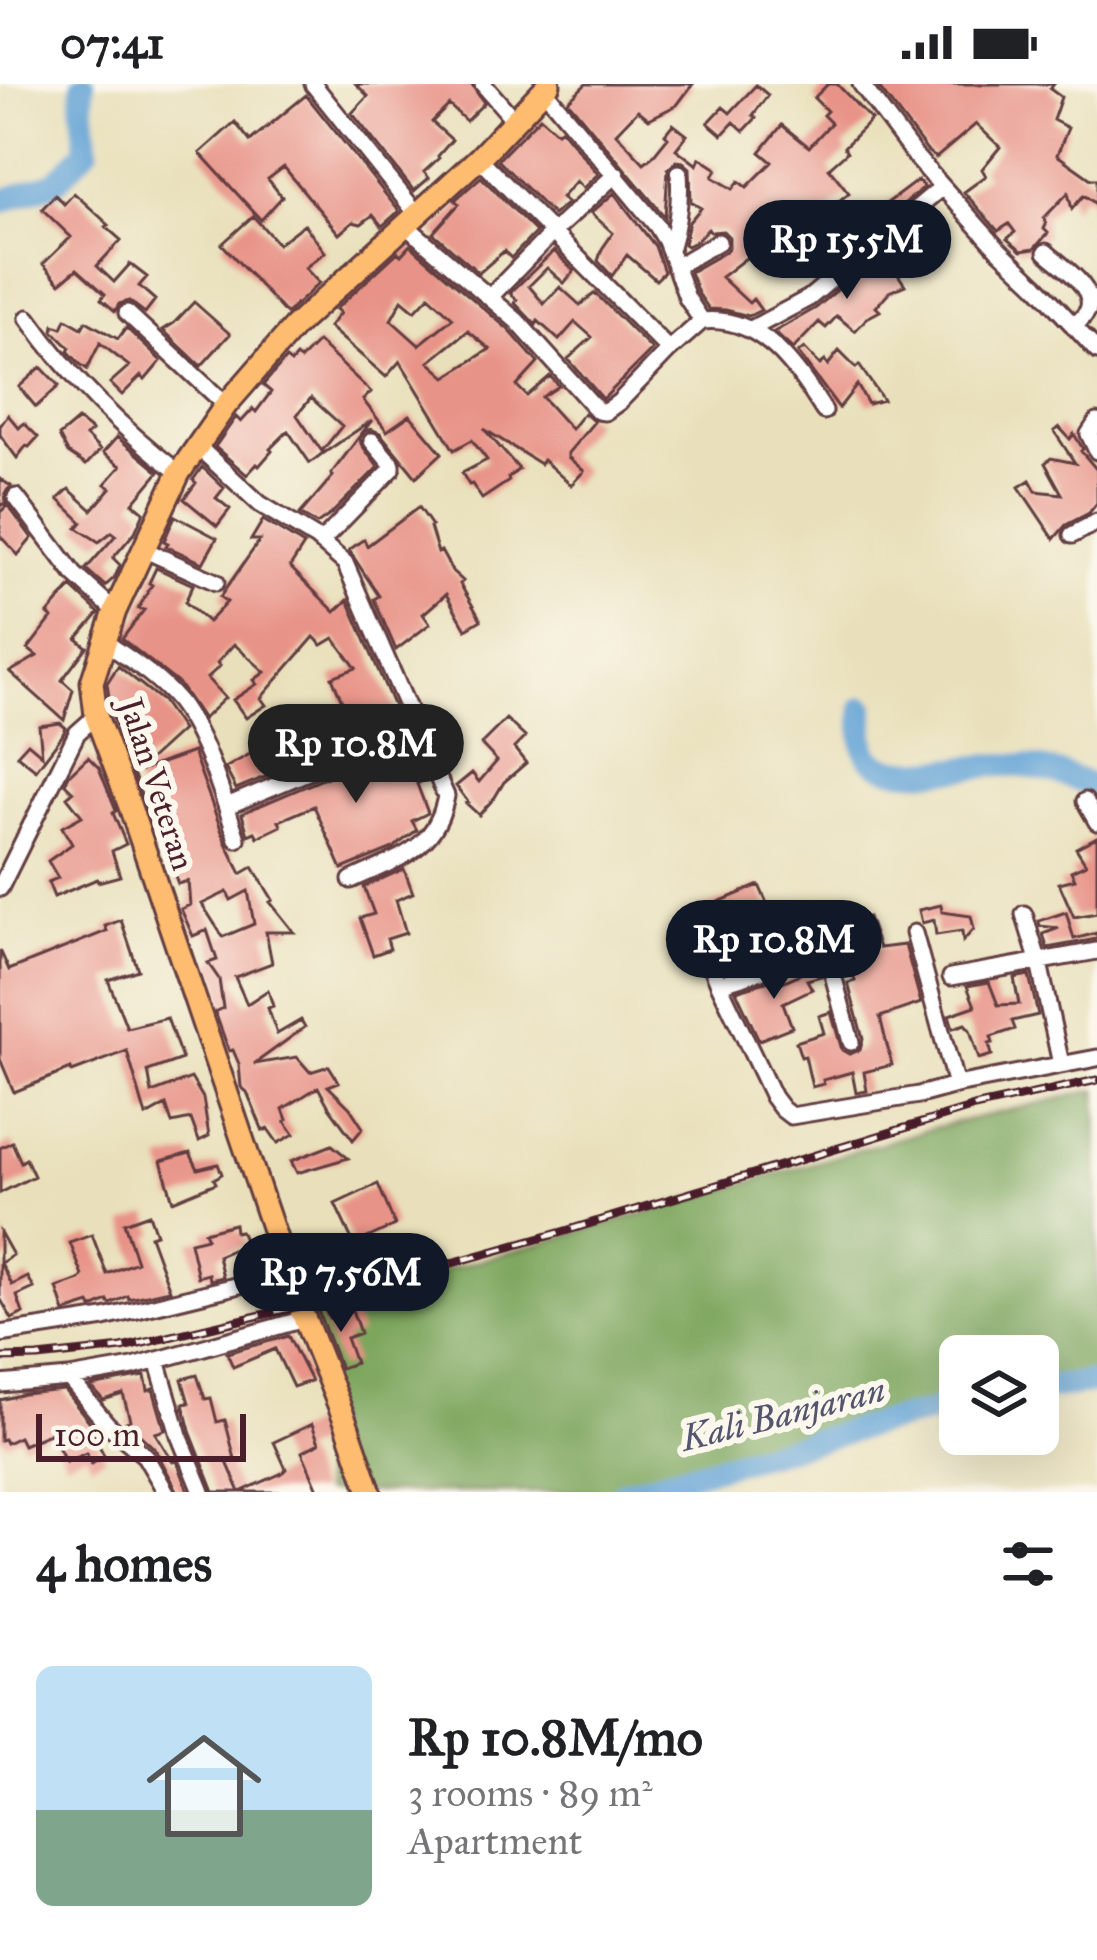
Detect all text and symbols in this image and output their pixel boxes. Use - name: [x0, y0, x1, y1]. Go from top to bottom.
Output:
- text: 07:41: [60, 15, 164, 70]
- pin: Rp 15.5M: [723, 200, 971, 302]
- text: Rp 15.5M: [770, 215, 924, 263]
- street label: Jalan Veteran: [109, 690, 204, 875]
- pin: Rp 10.8M: [232, 704, 480, 806]
- text: Rp 10.8M: [275, 719, 437, 767]
- pin: Rp 10.8M: [650, 900, 898, 1002]
- text: Rp 10.8M: [693, 915, 855, 963]
- pin: Rp 7.56M: [217, 1233, 465, 1335]
- text: Rp 7.56M: [260, 1248, 422, 1296]
- map controls: [939, 1335, 1059, 1455]
- button: layers: [939, 1335, 1059, 1455]
- water label: Kali Banjaran: [674, 1367, 890, 1461]
- scale bar: [36, 1408, 246, 1461]
- text: 100 m: [54, 1415, 140, 1455]
- icon: filters: [995, 1531, 1061, 1597]
- text: 4 homes: [36, 1533, 212, 1595]
- text: Rp 10.8M/mo: [408, 1707, 703, 1769]
- icon: home: [132, 1714, 276, 1858]
- text: 3 rooms · 89 m²: [408, 1769, 653, 1817]
- text: Apartment: [408, 1817, 582, 1865]

